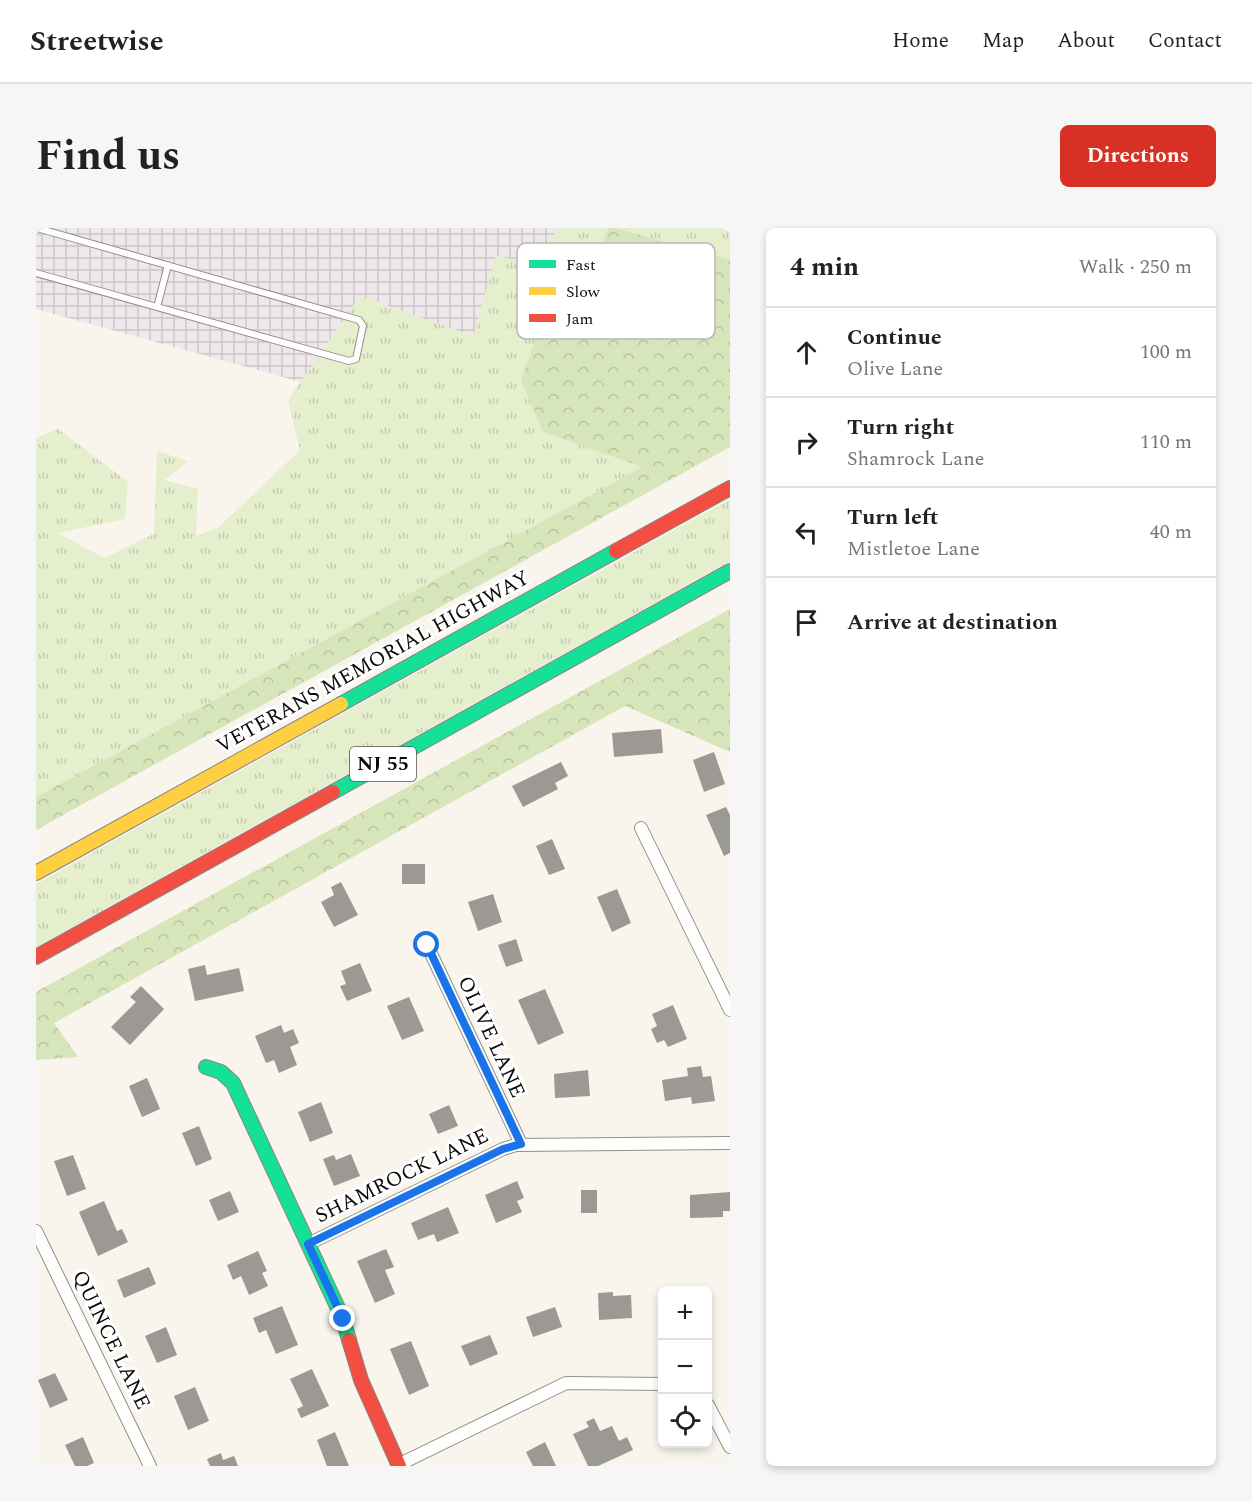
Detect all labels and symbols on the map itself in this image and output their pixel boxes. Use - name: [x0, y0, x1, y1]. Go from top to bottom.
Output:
- legend: [517, 243, 715, 339]
- text: Fast: [566, 253, 596, 277]
- text: Slow: [566, 280, 601, 304]
- text: Jam: [566, 307, 594, 331]
- street label: VETERANS MEMORIAL HIGHWAY: [210, 562, 536, 762]
- road number: NJ 55: [350, 747, 416, 781]
- route start: [413, 931, 439, 957]
- street label: OLIVE LANE: [449, 971, 533, 1103]
- street label: SHAMROCK LANE: [310, 1120, 494, 1232]
- street label: QUINCE LANE: [63, 1265, 159, 1415]
- route end: [329, 1305, 355, 1331]

